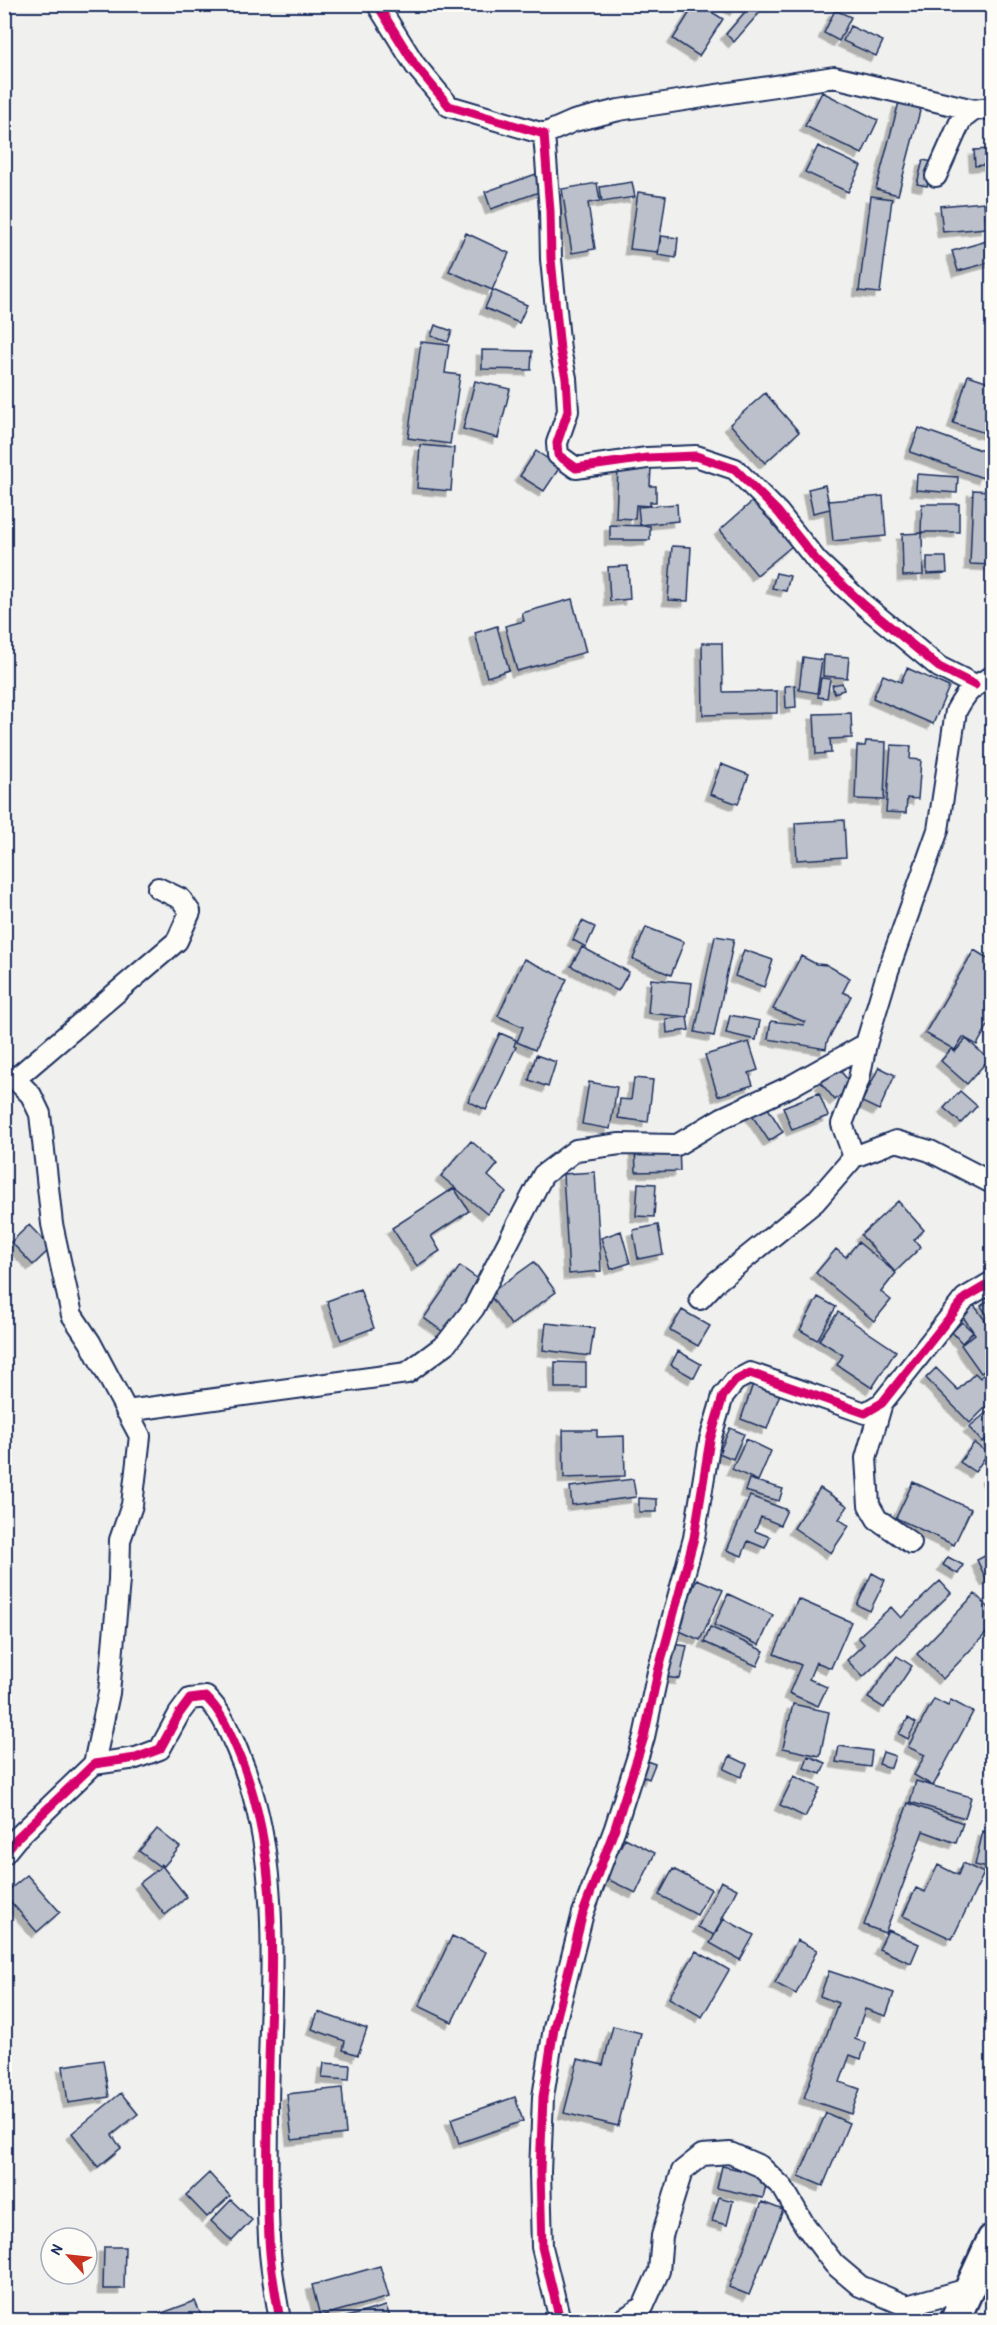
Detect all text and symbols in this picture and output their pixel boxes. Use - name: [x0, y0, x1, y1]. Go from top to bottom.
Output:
- north arrow: [39, 2226, 99, 2286]
- text: N: [44, 2240, 68, 2258]

